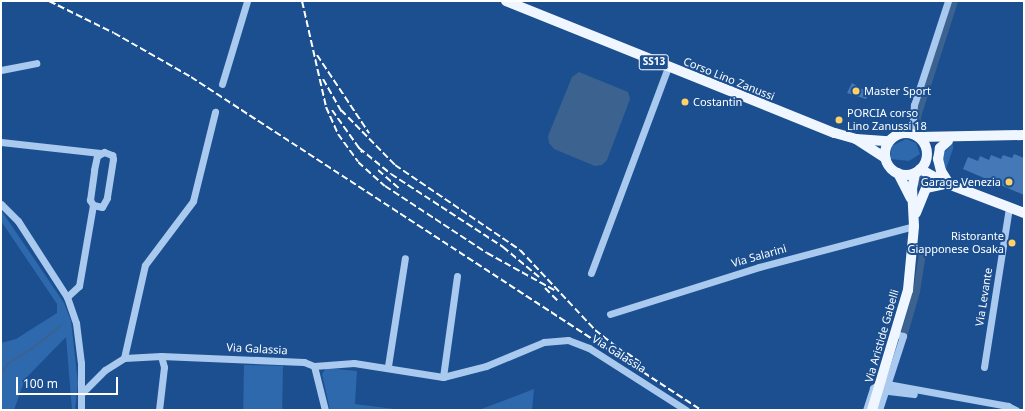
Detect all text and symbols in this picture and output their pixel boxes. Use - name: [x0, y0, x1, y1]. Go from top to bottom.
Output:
- road number: SS13: [638, 54, 670, 70]
- street label: Corso Lino Zanussi: [681, 55, 777, 103]
- place label: Master Sport: [864, 84, 931, 98]
- marker: Master Sport: [851, 86, 861, 96]
- place label: Costantin: [693, 95, 742, 109]
- marker: Costantin: [680, 97, 690, 107]
- place label: PORCIA corso Lino Zanussi 18: [847, 107, 927, 133]
- marker: PORCIA corso Lino Zanussi 18: [834, 115, 844, 125]
- place label: Garage Venezia: [921, 175, 1001, 189]
- marker: Garage Venezia: [1004, 177, 1014, 187]
- place label: Ristorante Giapponese Osaka: [907, 230, 1004, 256]
- marker: Ristorante Giapponese Osaka: [1007, 238, 1017, 248]
- street label: Via Salarini: [730, 242, 788, 270]
- street label: Via Levante: [973, 267, 995, 327]
- street label: Via Aristide Gabelli: [862, 288, 902, 384]
- street label: Via Galassia: [590, 332, 648, 376]
- street label: Via Galassia: [226, 341, 288, 357]
- scale bar: [18, 369, 120, 395]
- text: 100 m: [23, 375, 58, 392]

